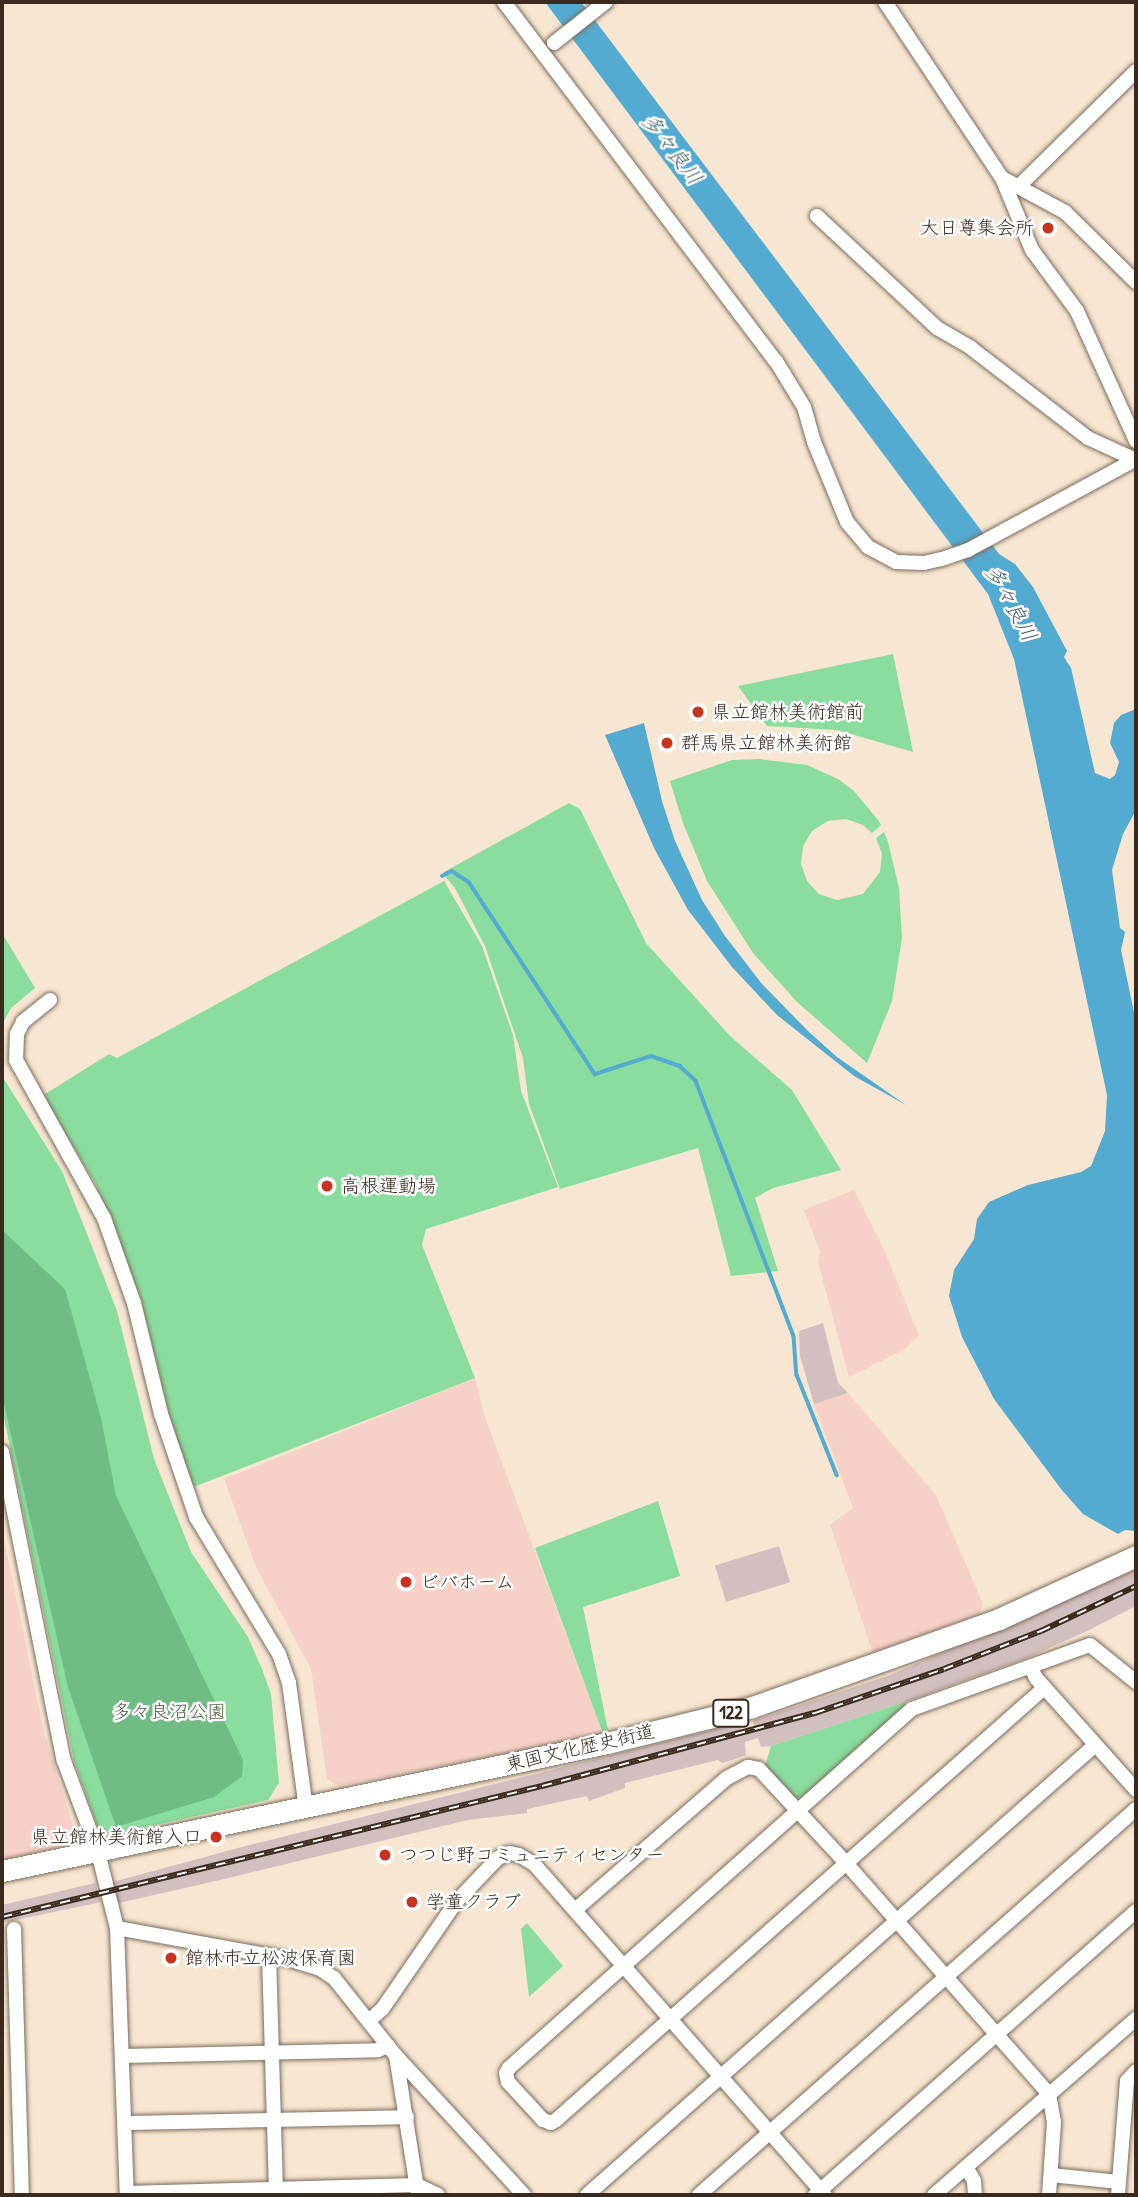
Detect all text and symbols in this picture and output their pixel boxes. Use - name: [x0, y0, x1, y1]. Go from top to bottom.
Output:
- water label: 多々良川: [636, 108, 708, 190]
- place label: 大日尊集会所: [920, 217, 1034, 239]
- marker: 大日尊集会所: [1040, 220, 1056, 236]
- water label: 多々良川: [980, 560, 1042, 646]
- place label: 県立館林美術館前: [712, 701, 864, 723]
- marker: 県立館林美術館前: [690, 704, 706, 720]
- place label: 群馬県立館林美術館: [681, 732, 852, 754]
- marker: 群馬県立館林美術館: [659, 735, 675, 751]
- place label: 高根運動場: [341, 1175, 436, 1197]
- marker: 高根運動場: [319, 1178, 335, 1194]
- place label: ビバホーム: [420, 1571, 515, 1593]
- marker: ビバホーム: [398, 1574, 414, 1590]
- road number: 122: [712, 1698, 750, 1728]
- park label: 多々良沼公園: [112, 1701, 226, 1723]
- street label: 東国文化歴史街道: [503, 1720, 657, 1776]
- place label: 県立館林美術館入口: [31, 1826, 202, 1848]
- marker: 県立館林美術館入口: [208, 1829, 224, 1845]
- place label: つつじ野コミュニティセンター: [399, 1844, 665, 1866]
- marker: つつじ野コミュニティセンター: [377, 1847, 393, 1863]
- place label: 学童クラブ: [426, 1891, 521, 1913]
- marker: 学童クラブ: [404, 1894, 420, 1910]
- place label: 館林市立松波保育園: [185, 1947, 356, 1969]
- marker: 館林市立松波保育園: [163, 1950, 179, 1966]

